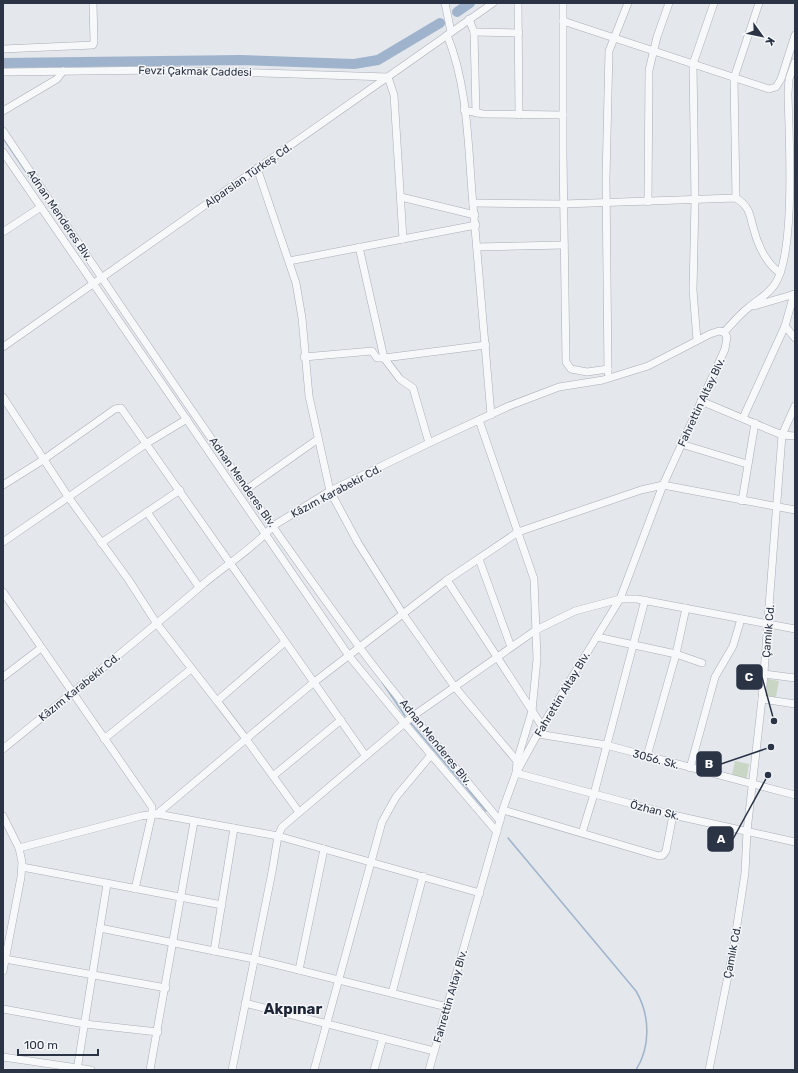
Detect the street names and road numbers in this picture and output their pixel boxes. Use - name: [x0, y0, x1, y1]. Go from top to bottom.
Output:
- street label: Fevzi Çakmak Caddesi: [138, 64, 252, 79]
- street label: Alparslan Türkeş Cd.: [202, 140, 294, 210]
- street label: Adnan Menderes Blv.: [24, 167, 95, 263]
- street label: Fahrettin Altay Blv.: [675, 356, 728, 449]
- street label: Adnan Menderes Blv.: [207, 435, 279, 530]
- street label: Kâzım Karabekir Cd.: [289, 462, 384, 521]
- street label: Çamlık Cd.: [760, 604, 777, 658]
- street label: Fahrettin Altay Blv.: [532, 649, 593, 739]
- street label: Kâzım Karabekir Cd.: [36, 651, 123, 724]
- street label: Adnan Menderes Blv.: [397, 697, 474, 788]
- street label: 3056. Sk.: [631, 747, 681, 772]
- street label: Özhan Sk.: [629, 798, 681, 823]
- street label: Çamlık Cd.: [721, 924, 744, 980]
- street label: Fahrettin Altay Blv.: [431, 948, 470, 1044]

